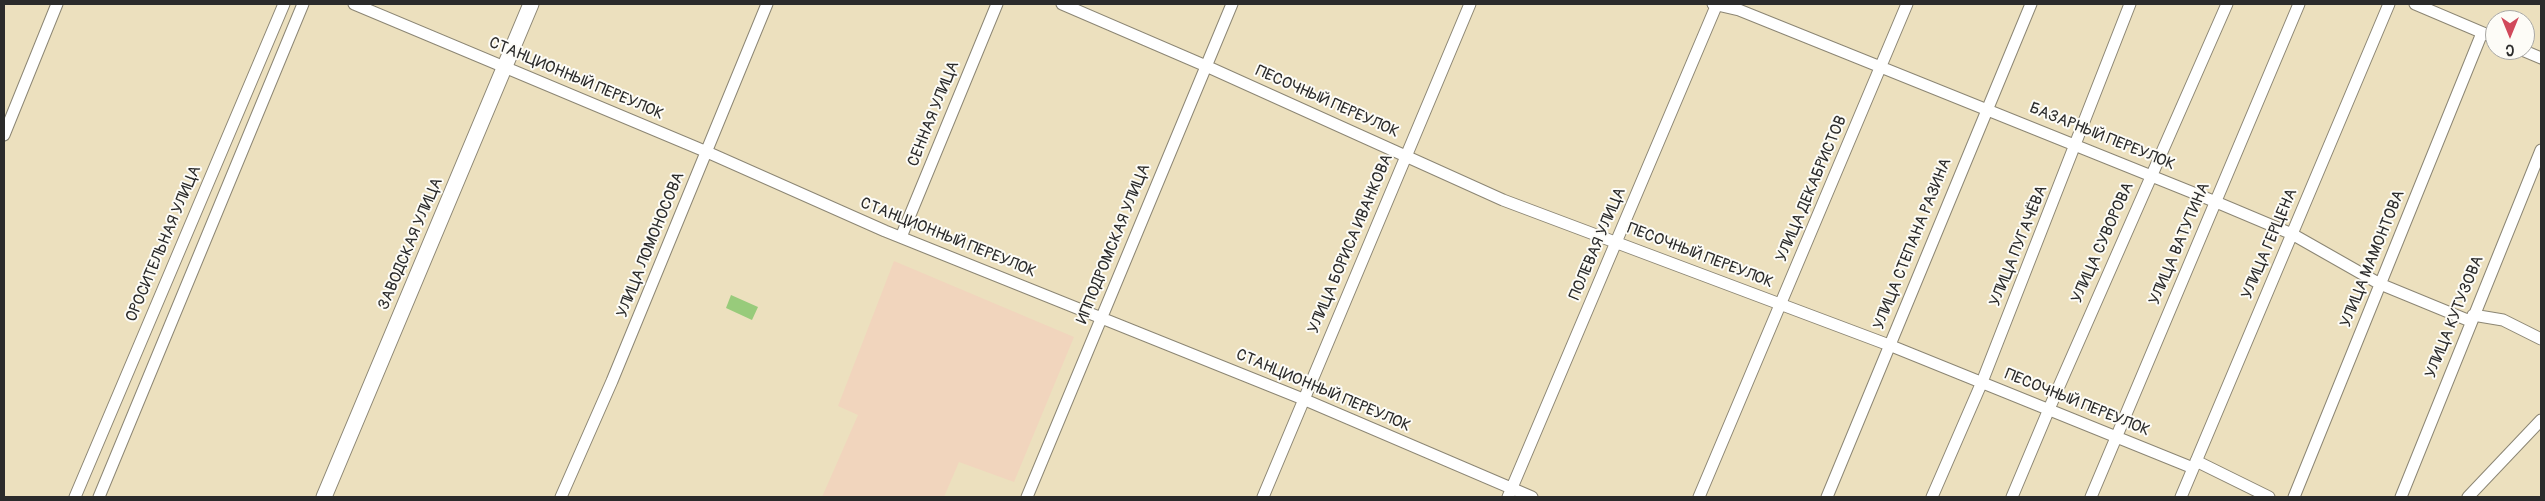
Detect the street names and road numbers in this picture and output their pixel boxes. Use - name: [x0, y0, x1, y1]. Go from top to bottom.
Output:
- street label: СТАНЦИОННЫЙ ПЕРЕУЛОК: [486, 33, 666, 125]
- street label: СЕННАЯ УЛИЦА: [904, 58, 964, 170]
- street label: ПЕСОЧНЫЙ ПЕРЕУЛОК: [1252, 62, 1402, 142]
- street label: БАЗАРНЫЙ ПЕРЕУЛОК: [2026, 99, 2178, 175]
- street label: УЛИЦА ДЕКАБРИСТОВ: [1773, 113, 1851, 265]
- street label: УЛИЦА БОРИСА ИВАНКОВА: [1304, 151, 1398, 337]
- street label: УЛИЦА СТЕПАНА РАЗИНА: [1870, 156, 1956, 332]
- street label: ИППОДРОМСКАЯ УЛИЦА: [1073, 161, 1155, 327]
- street label: ОРОСИТЕЛЬНАЯ УЛИЦА: [122, 163, 206, 325]
- street label: УЛИЦА ЛОМОНОСОВА: [613, 169, 689, 321]
- street label: ЗАВОДСКАЯ УЛИЦА: [375, 175, 447, 313]
- street label: УЛИЦА СУВОРОВА: [2068, 180, 2138, 306]
- street label: УЛИЦА ВАТУТИНА: [2146, 180, 2214, 308]
- street label: УЛИЦА ПУГАЧЁВА: [1986, 183, 2052, 309]
- street label: ПОЛЕВАЯ УЛИЦА: [1566, 185, 1630, 303]
- street label: УЛИЦА ГЕРЦЕНА: [2238, 186, 2302, 302]
- street label: УЛИЦА МАМОНТОВА: [2337, 188, 2409, 330]
- street label: СТАНЦИОННЫЙ ПЕРЕУЛОК: [857, 194, 1039, 282]
- street label: ПЕСОЧНЫЙ ПЕРЕУЛОК: [1624, 219, 1776, 293]
- street label: УЛИЦА КУТУЗОВА: [2422, 253, 2488, 381]
- street label: СТАНЦИОННЫЙ ПЕРЕУЛОК: [1233, 345, 1413, 437]
- street label: ПЕСОЧНЫЙ ПЕРЕУЛОК: [2002, 365, 2152, 441]

